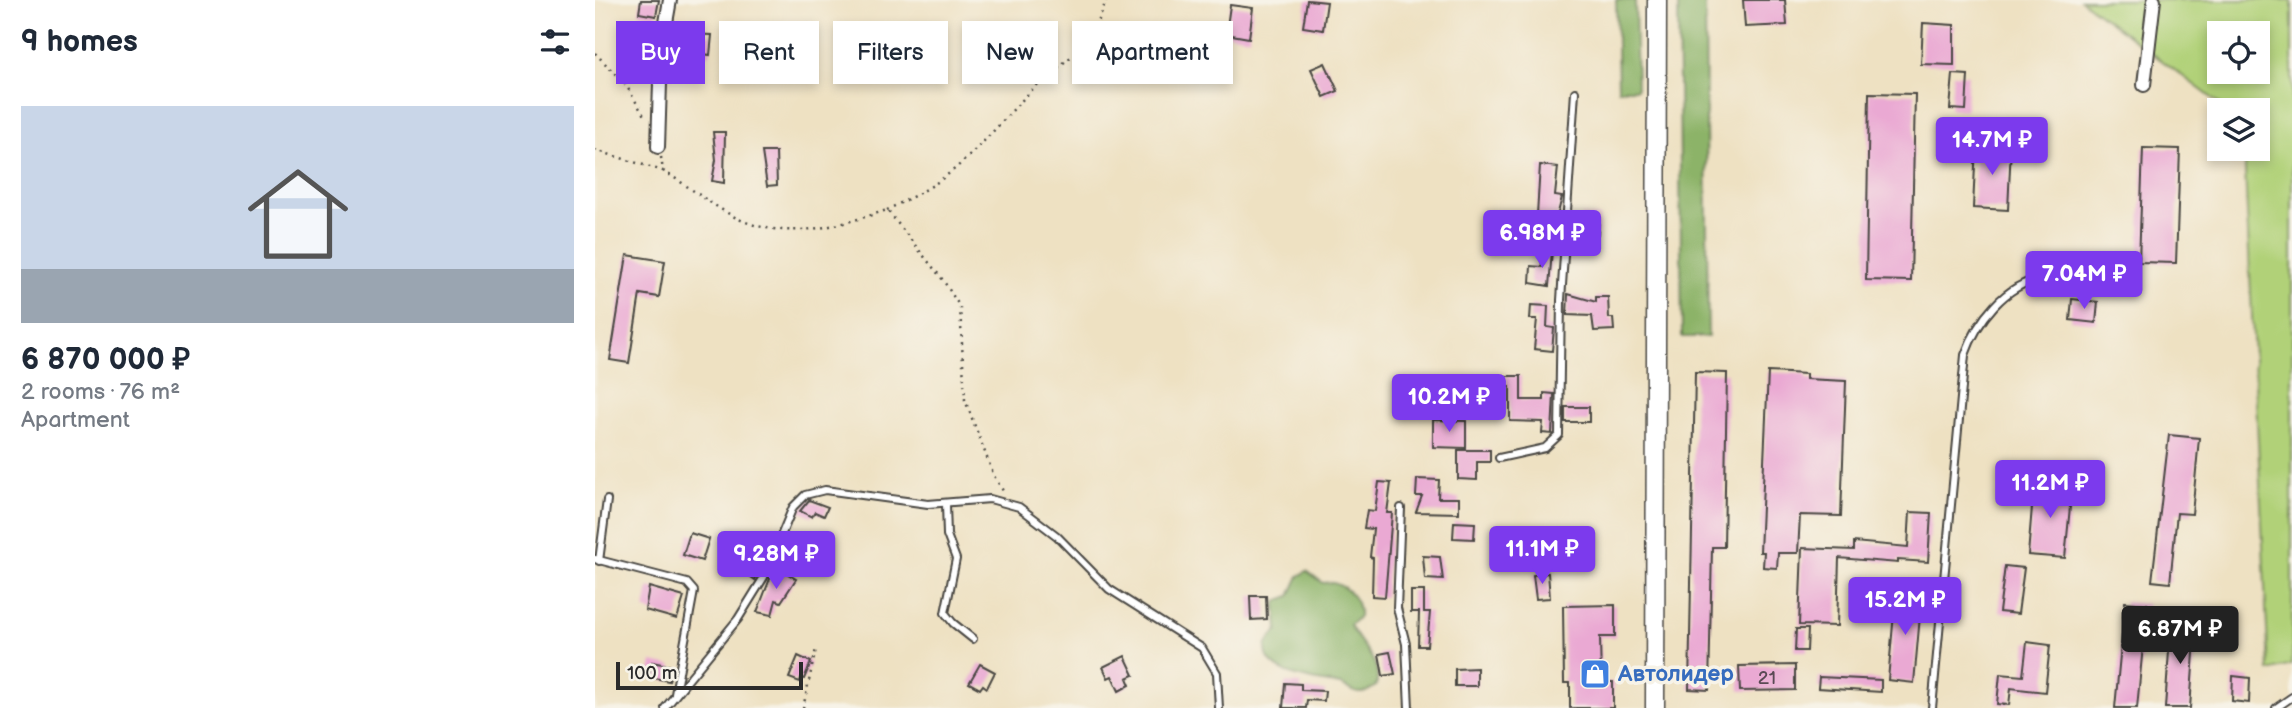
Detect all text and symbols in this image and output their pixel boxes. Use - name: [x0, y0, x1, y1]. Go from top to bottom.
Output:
- chip: Buy: [616, 21, 705, 84]
- chip: Rent: [719, 21, 819, 84]
- chip: Filters: [833, 21, 948, 84]
- chip: New: [962, 21, 1058, 84]
- chip: Apartment: [1072, 21, 1233, 84]
- map controls: [2207, 21, 2270, 161]
- button: locate: [2207, 21, 2270, 84]
- icon: filters: [536, 23, 574, 61]
- text: 9 homes: [21, 24, 138, 60]
- button: layers: [2207, 98, 2270, 161]
- pin: 14.7M ₽: [1927, 118, 2057, 177]
- text: 14.7M ₽: [1952, 126, 2032, 154]
- icon: home: [235, 151, 361, 277]
- pin: 6.98M ₽: [1477, 210, 1607, 270]
- text: 6.98M ₽: [1499, 219, 1585, 247]
- pin: 7.04M ₽: [2019, 252, 2149, 311]
- text: 7.04M ₽: [2041, 260, 2127, 288]
- text: 6 870 000 ₽: [21, 342, 190, 378]
- pin: 10.2M ₽: [1384, 374, 1514, 434]
- text: 2 rooms · 76 m²: [21, 378, 180, 406]
- text: 10.2M ₽: [1408, 383, 1490, 411]
- text: Apartment: [21, 406, 130, 434]
- pin: 11.2M ₽: [1985, 461, 2115, 520]
- text: 11.2M ₽: [2011, 469, 2089, 497]
- pin: 11.1M ₽: [1477, 526, 1607, 586]
- pin: 9.28M ₽: [711, 532, 841, 591]
- text: 11.1M ₽: [1505, 535, 1579, 563]
- text: 9.28M ₽: [733, 540, 819, 568]
- pin: 15.2M ₽: [1840, 578, 1970, 637]
- text: 15.2M ₽: [1864, 586, 1946, 614]
- pin: 6.87M ₽: [2115, 606, 2245, 666]
- text: 6.87M ₽: [2138, 615, 2222, 643]
- shop icon: Автолидер: [1578, 657, 1612, 691]
- scale bar: [616, 659, 803, 691]
- place label: Автолидер: [1617, 660, 1734, 688]
- text: 100 m: [627, 662, 678, 685]
- house number: 21: [1758, 667, 1776, 690]

